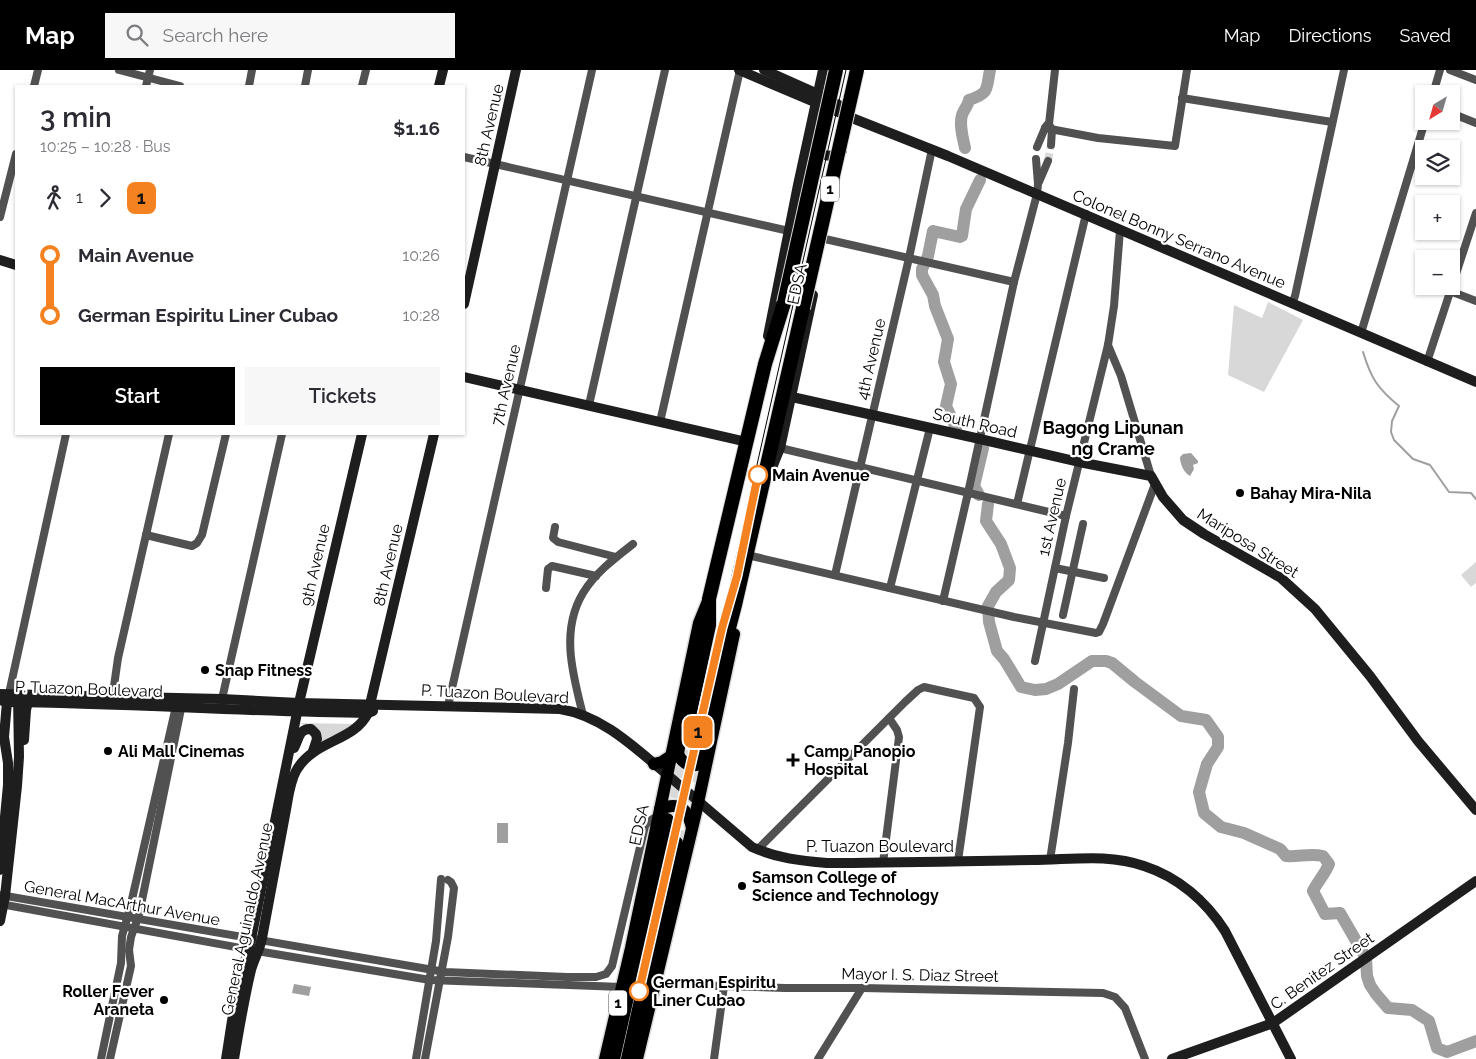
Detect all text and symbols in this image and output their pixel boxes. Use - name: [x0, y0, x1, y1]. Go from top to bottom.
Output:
- search box: [105, 13, 455, 58]
- text: Map: [25, 21, 75, 50]
- icon: search: [123, 21, 151, 49]
- text: Search here: [163, 24, 268, 46]
- text: Map: [1224, 25, 1260, 46]
- text: Directions: [1288, 25, 1372, 46]
- text: Saved: [1400, 25, 1451, 46]
- street label: 8th Avenue: [470, 82, 508, 168]
- north arrow: [1415, 85, 1460, 130]
- map controls: [1415, 85, 1460, 295]
- text: 3 min: [40, 101, 112, 134]
- text: $1.16: [393, 117, 440, 139]
- text: 10:25 – 10:28 · Bus: [40, 137, 171, 156]
- button: layers: [1415, 140, 1460, 185]
- road number: 1: [821, 176, 839, 202]
- icon: walk: [40, 184, 68, 212]
- icon: forward: [91, 184, 119, 212]
- street label: Colonel Bonny Serrano Avenue: [1070, 185, 1288, 293]
- text: 1: [137, 187, 146, 208]
- text: 1: [76, 188, 83, 207]
- button: +: [1415, 195, 1460, 240]
- text: Main Avenue: [78, 244, 194, 266]
- text: 10:26: [402, 246, 440, 265]
- button: −: [1415, 250, 1460, 295]
- street label: EDSA: [783, 262, 811, 306]
- text: German Espiritu Liner Cubao: [78, 304, 338, 326]
- text: 10:28: [403, 306, 440, 325]
- street label: 4th Avenue: [852, 316, 890, 402]
- street label: 7th Avenue: [487, 342, 525, 428]
- button: Start: [40, 367, 235, 425]
- button: Tickets: [245, 367, 440, 425]
- street label: South Road: [931, 404, 1019, 442]
- district label: Bagong Lipunan ng Crame: [1042, 417, 1184, 459]
- marker: Main Avenue: [748, 465, 768, 485]
- place label: Main Avenue: [772, 466, 870, 485]
- street label: 1st Avenue: [1034, 476, 1070, 558]
- place label: Bahay Mira-Nila: [1250, 484, 1371, 503]
- marker: Bahay Mira-Nila: [1234, 487, 1246, 499]
- street label: Mariposa Street: [1194, 504, 1303, 582]
- street label: 9th Avenue: [296, 522, 334, 608]
- street label: 8th Avenue: [369, 522, 407, 608]
- place label: Snap Fitness: [215, 661, 312, 680]
- marker: Snap Fitness: [199, 664, 211, 676]
- street label: P. Tuazon Boulevard: [15, 677, 163, 701]
- street label: P. Tuazon Boulevard: [421, 681, 569, 707]
- line badge: 1: [682, 716, 714, 748]
- text: 1: [694, 721, 702, 742]
- place label: Ali Mall Cinemas: [118, 742, 245, 761]
- place label: Camp Panopio Hospital: [804, 742, 916, 779]
- marker: Ali Mall Cinemas: [102, 745, 114, 757]
- marker: Camp Panopio Hospital: [786, 753, 800, 767]
- street label: EDSA: [625, 803, 653, 847]
- street label: General Aguinaldo Avenue: [217, 821, 277, 1017]
- street label: P. Tuazon Boulevard: [806, 837, 954, 856]
- place label: Samson College of Science and Technology: [752, 868, 939, 905]
- street label: General MacArthur Avenue: [22, 876, 222, 930]
- marker: Samson College of Science and Technology: [736, 880, 748, 892]
- street label: C. Benitez Street: [1267, 928, 1378, 1014]
- street label: Mayor I. S. Diaz Street: [841, 964, 1000, 986]
- place label: German Espiritu Liner Cubao: [653, 973, 776, 1010]
- marker: German Espiritu Liner Cubao: [629, 981, 649, 1001]
- place label: Roller Fever Araneta: [62, 982, 154, 1019]
- road number: 1: [609, 990, 627, 1016]
- marker: Roller Fever Araneta: [158, 994, 170, 1006]

